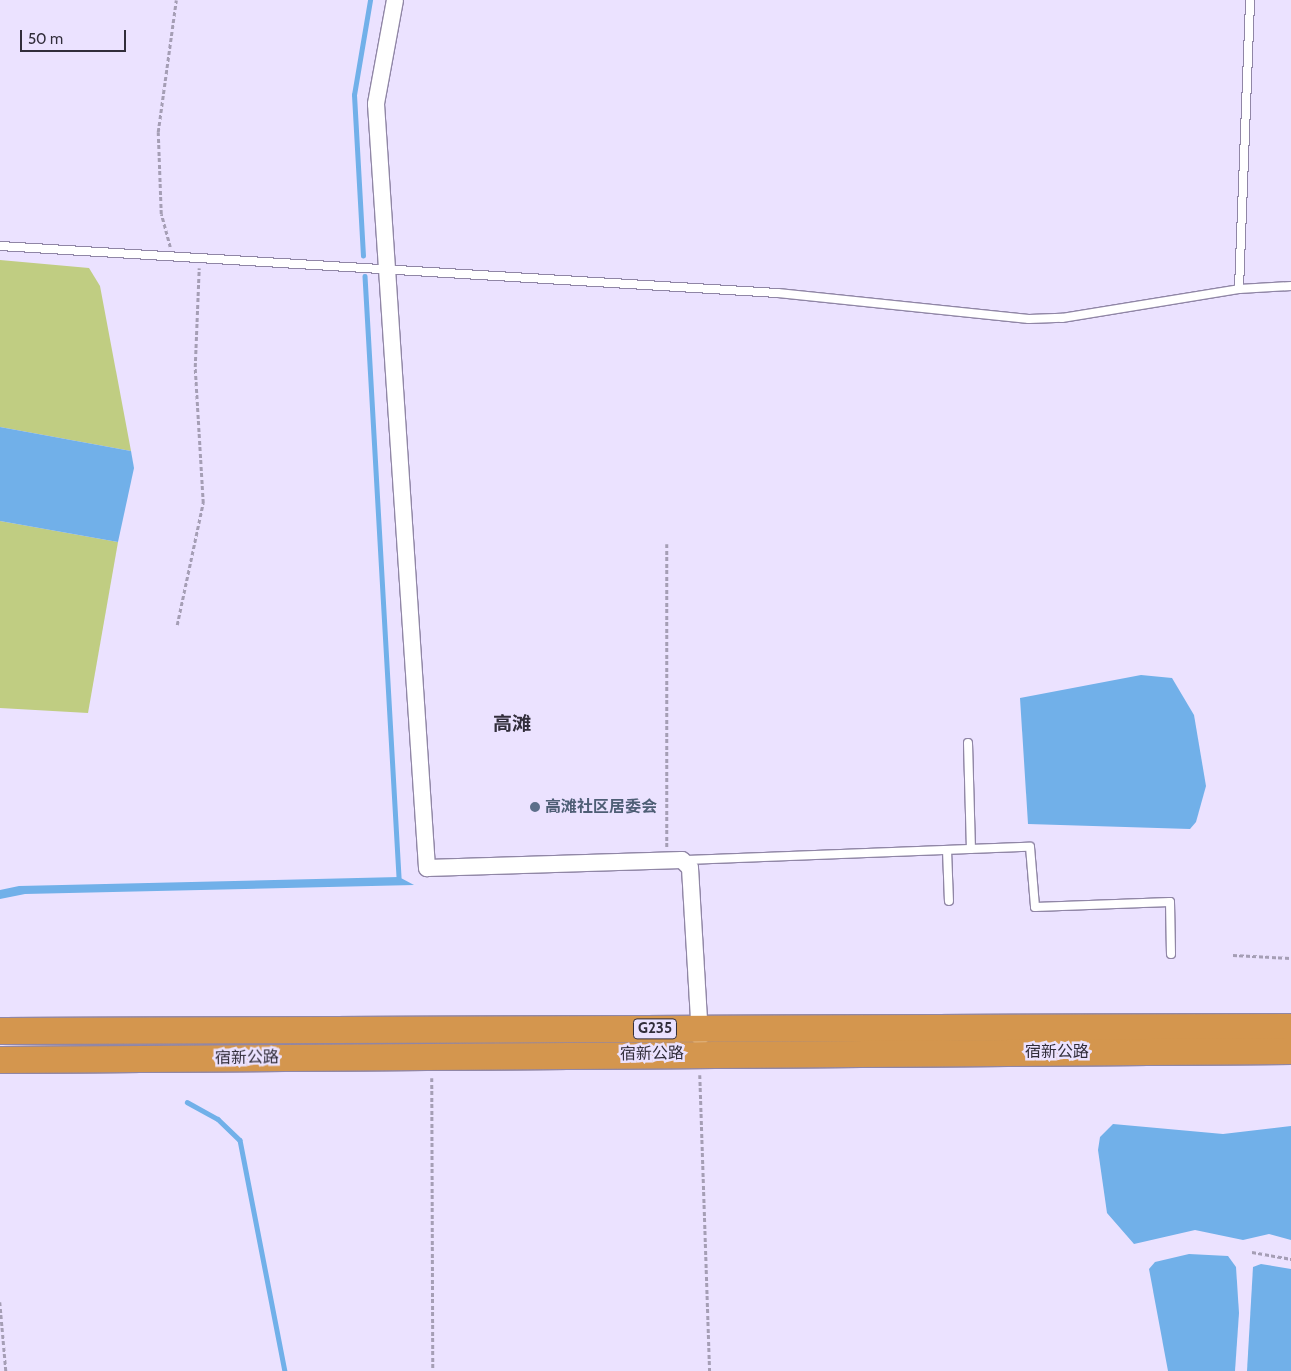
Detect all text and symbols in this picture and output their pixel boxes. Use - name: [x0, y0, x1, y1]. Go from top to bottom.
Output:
- scale bar: [22, 20, 129, 52]
- text: 50 m: [28, 30, 63, 48]
- district label: 高滩: [493, 713, 531, 735]
- place label: 高滩社区居委会: [545, 797, 657, 817]
- marker: 高滩社区居委会: [529, 801, 541, 813]
- road number: G235: [632, 1016, 678, 1042]
- street label: 宿新公路: [1025, 1042, 1089, 1062]
- street label: 宿新公路: [620, 1044, 684, 1064]
- street label: 宿新公路: [215, 1048, 279, 1068]

